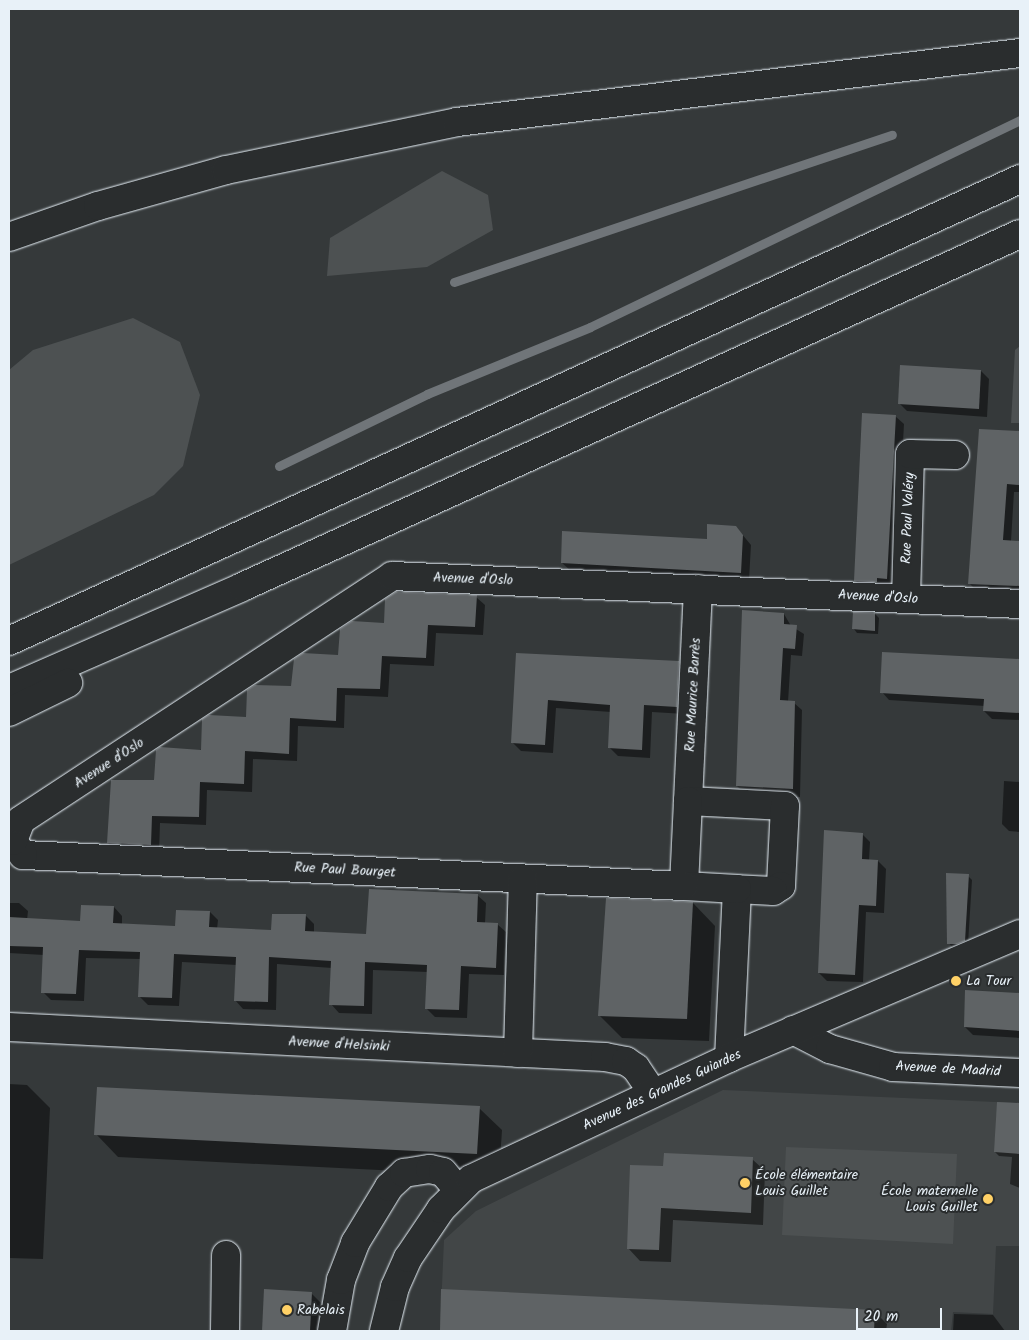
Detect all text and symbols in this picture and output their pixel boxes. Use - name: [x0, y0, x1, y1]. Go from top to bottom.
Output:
- street label: Rue Paul Valéry: [898, 472, 918, 564]
- street label: Avenue d'Oslo: [433, 569, 513, 589]
- street label: Avenue d'Oslo: [838, 587, 918, 607]
- street label: Rue Maurice Barrès: [682, 638, 704, 752]
- street label: Avenue d'Oslo: [71, 734, 147, 792]
- street label: Rue Paul Bourget: [294, 859, 396, 881]
- place label: La Tour: [966, 973, 1011, 989]
- marker: La Tour: [950, 975, 962, 987]
- street label: Avenue d'Helsinki: [288, 1033, 390, 1055]
- street label: Avenue des Grandes Guiardes: [580, 1046, 744, 1134]
- street label: Avenue de Madrid: [895, 1058, 1001, 1080]
- place label: École élémentaire Louis Guillet: [755, 1167, 858, 1200]
- marker: École élémentaire Louis Guillet: [739, 1177, 751, 1189]
- place label: École maternelle Louis Guillet: [881, 1183, 978, 1216]
- marker: École maternelle Louis Guillet: [982, 1193, 994, 1205]
- scale bar: [859, 1298, 945, 1330]
- place label: Rabelais: [297, 1302, 345, 1318]
- marker: Rabelais: [281, 1304, 293, 1316]
- text: 20 m: [864, 1305, 898, 1329]

